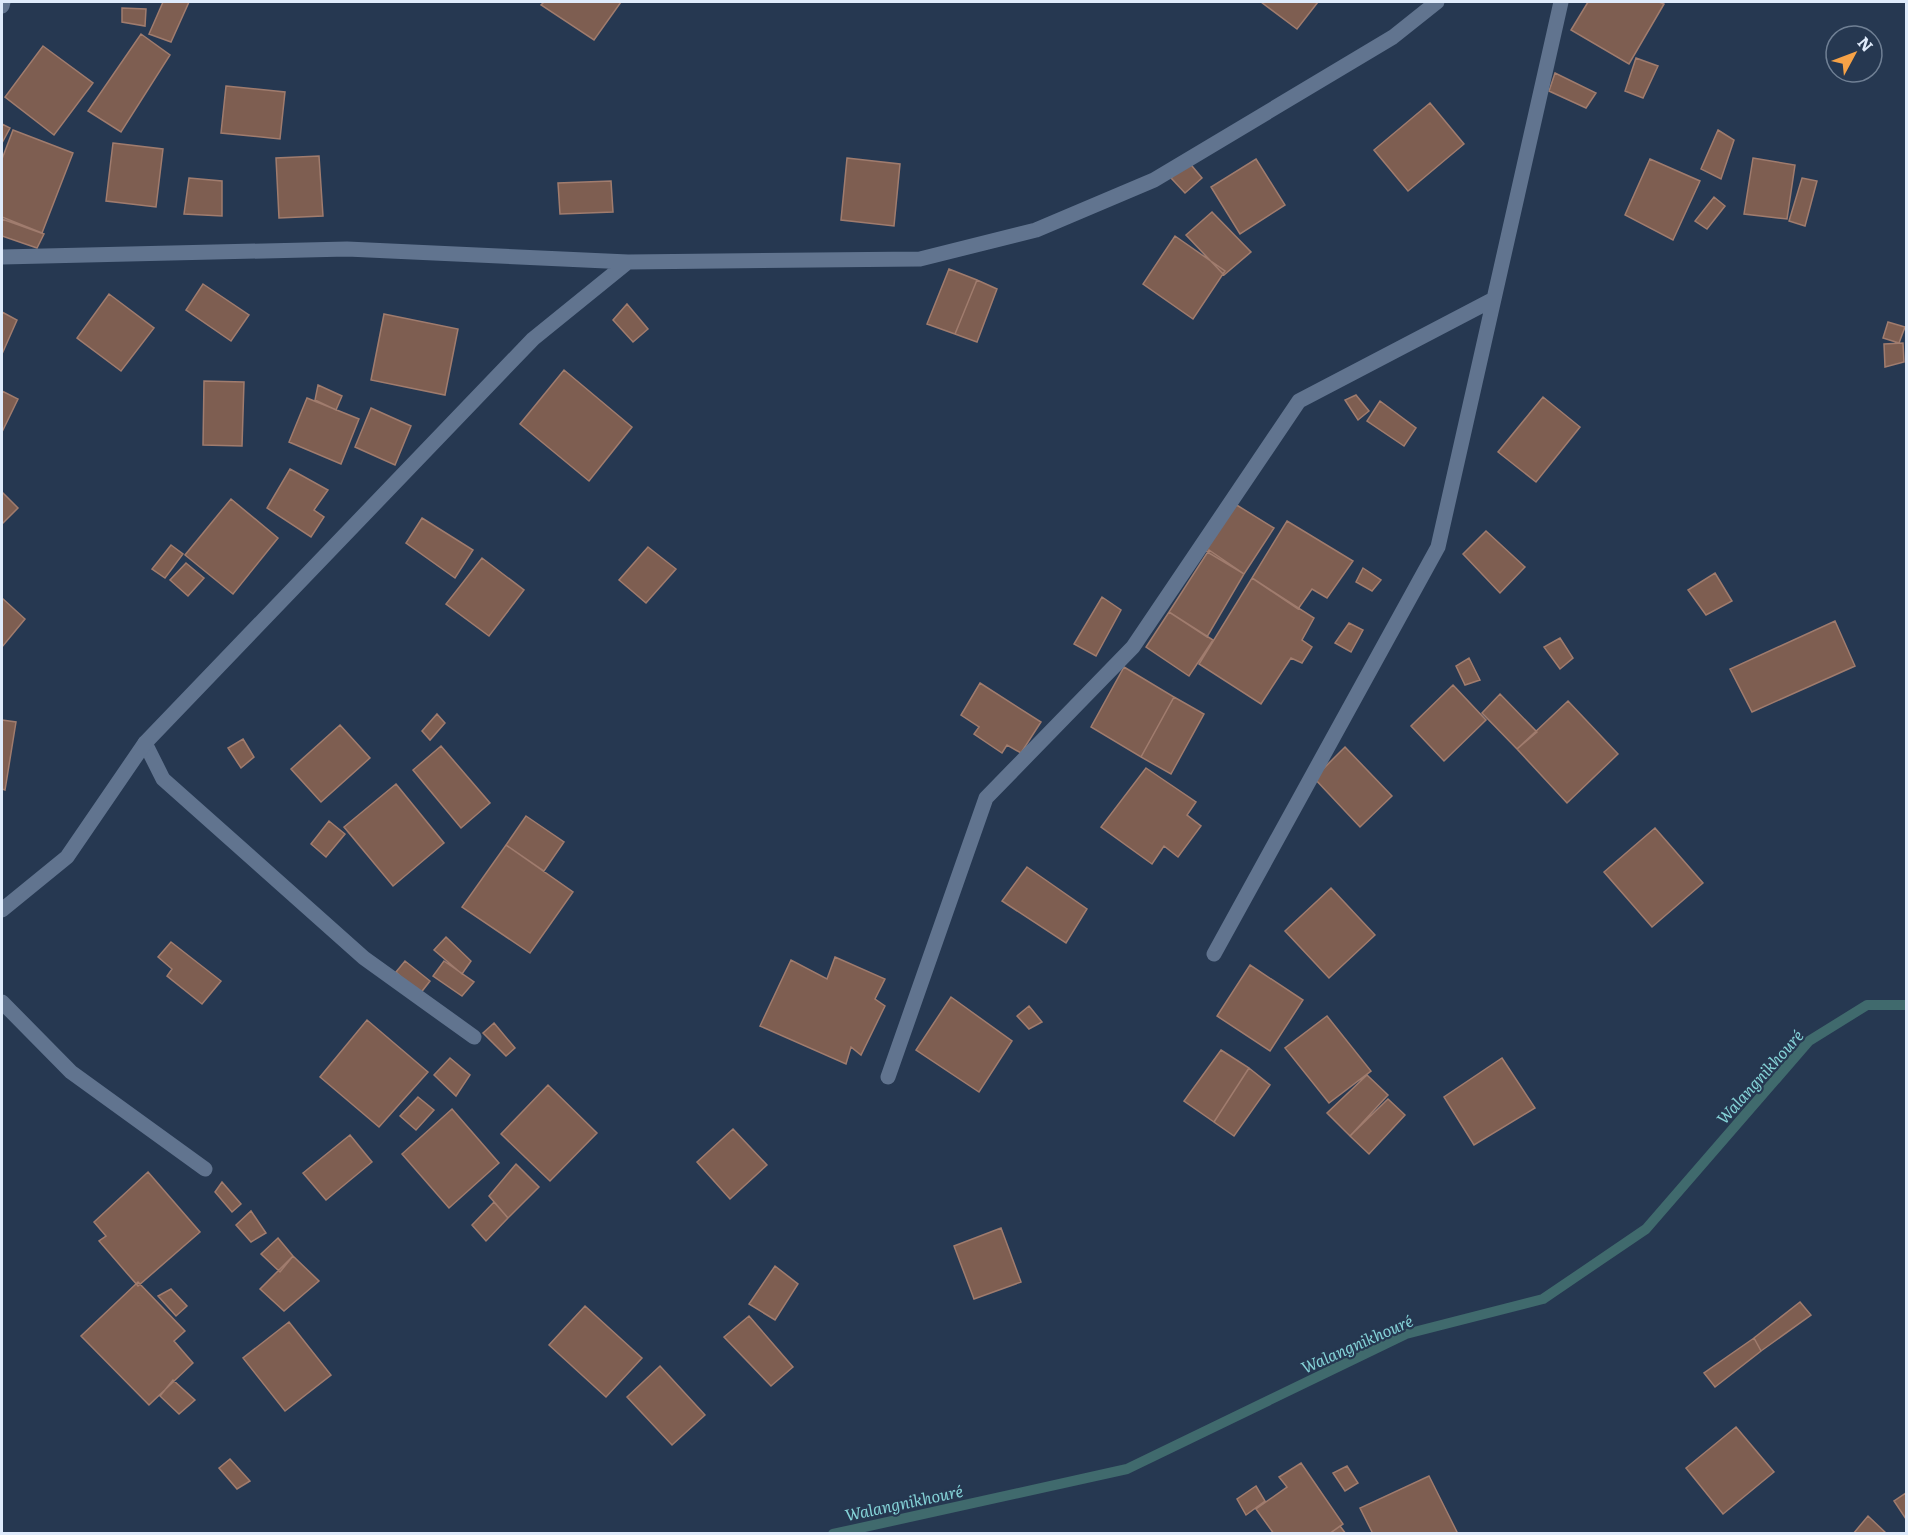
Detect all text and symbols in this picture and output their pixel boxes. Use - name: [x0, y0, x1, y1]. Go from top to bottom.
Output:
- north arrow: [1824, 24, 1884, 84]
- text: N: [1853, 31, 1880, 56]
- water label: Walangnikhouré: [1710, 1024, 1808, 1129]
- water label: Walangnikhouré: [1297, 1308, 1416, 1379]
- water label: Walangnikhouré: [842, 1478, 965, 1526]

